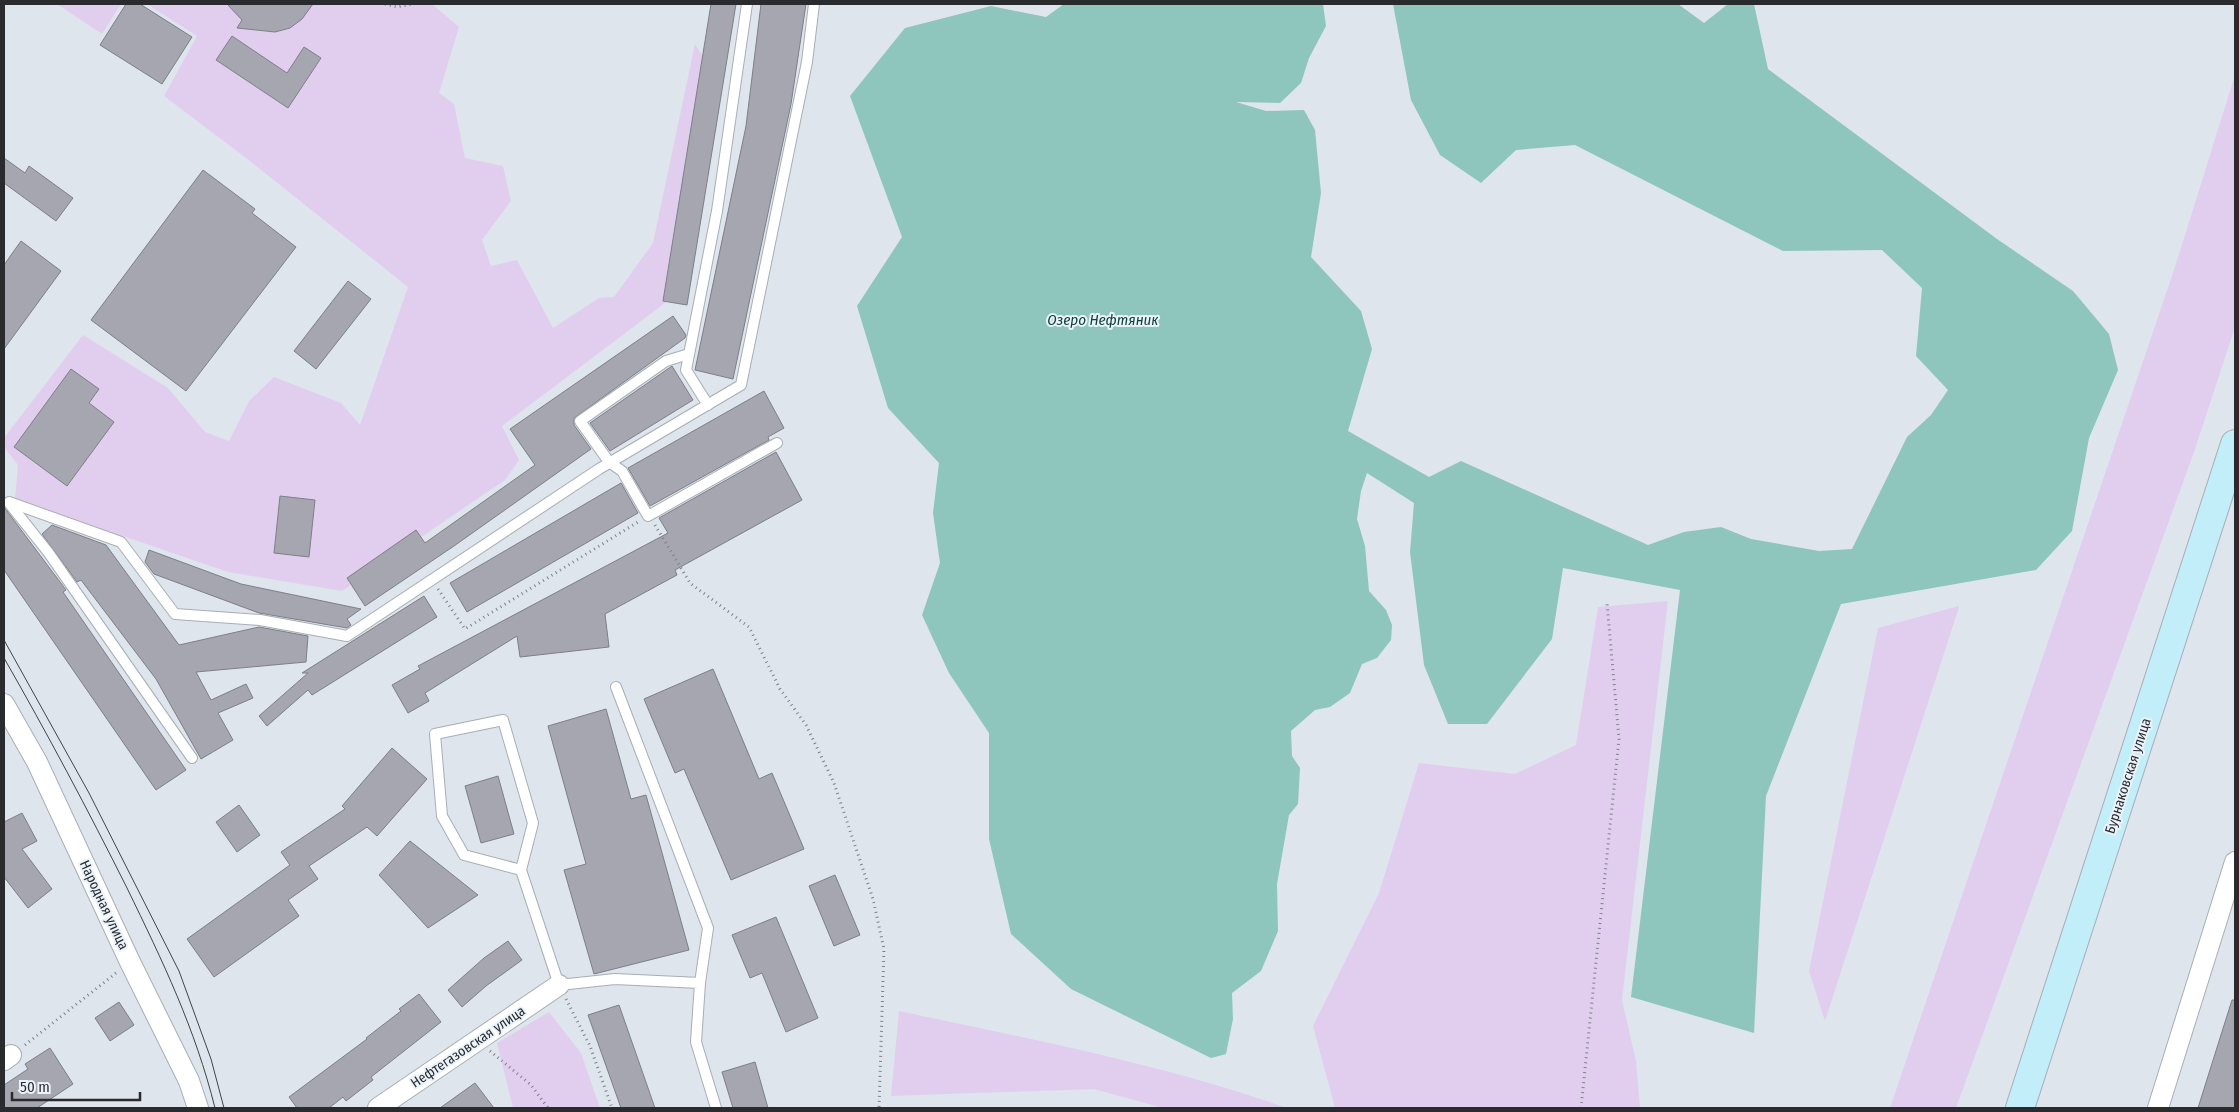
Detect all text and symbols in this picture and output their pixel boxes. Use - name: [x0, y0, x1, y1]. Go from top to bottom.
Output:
- water label: Озеро Нефтяник: [1047, 311, 1159, 329]
- street label: Бурнаковская улица: [2101, 716, 2155, 836]
- street label: Народная улица: [76, 858, 132, 953]
- street label: Нефтегазовская улица: [408, 1002, 529, 1092]
- scale bar: [12, 1070, 140, 1102]
- text: 50 m: [20, 1078, 50, 1096]

